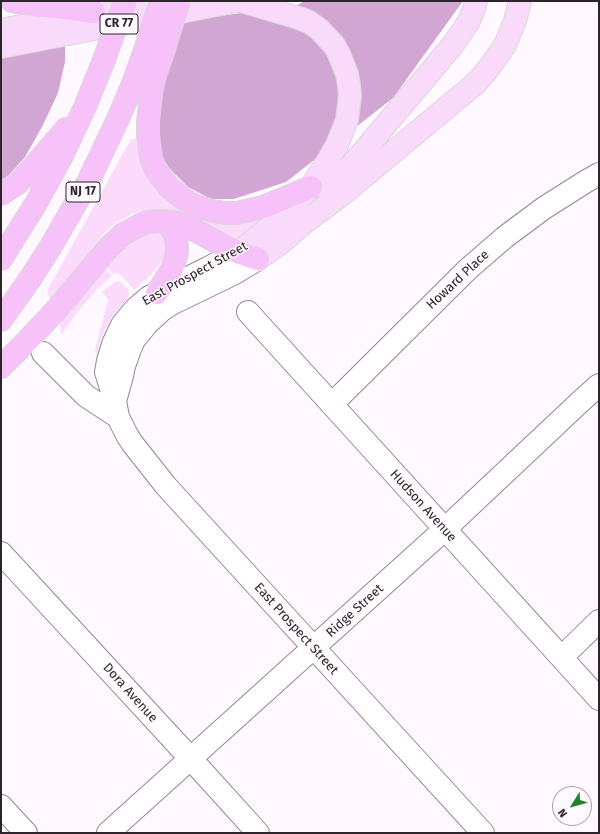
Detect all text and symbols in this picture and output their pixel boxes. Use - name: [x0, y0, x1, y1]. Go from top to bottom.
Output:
- road number: CR 77: [100, 14, 138, 34]
- road number: NJ 17: [66, 182, 100, 202]
- street label: East Prospect Street: [140, 239, 250, 309]
- street label: Howard Place: [424, 247, 492, 313]
- street label: Hudson Avenue: [386, 467, 460, 545]
- street label: East Prospect Street: [251, 580, 341, 678]
- street label: Ridge Street: [323, 581, 387, 641]
- street label: Dora Avenue: [99, 660, 161, 726]
- north arrow: [552, 786, 592, 826]
- text: N: [555, 806, 570, 820]

